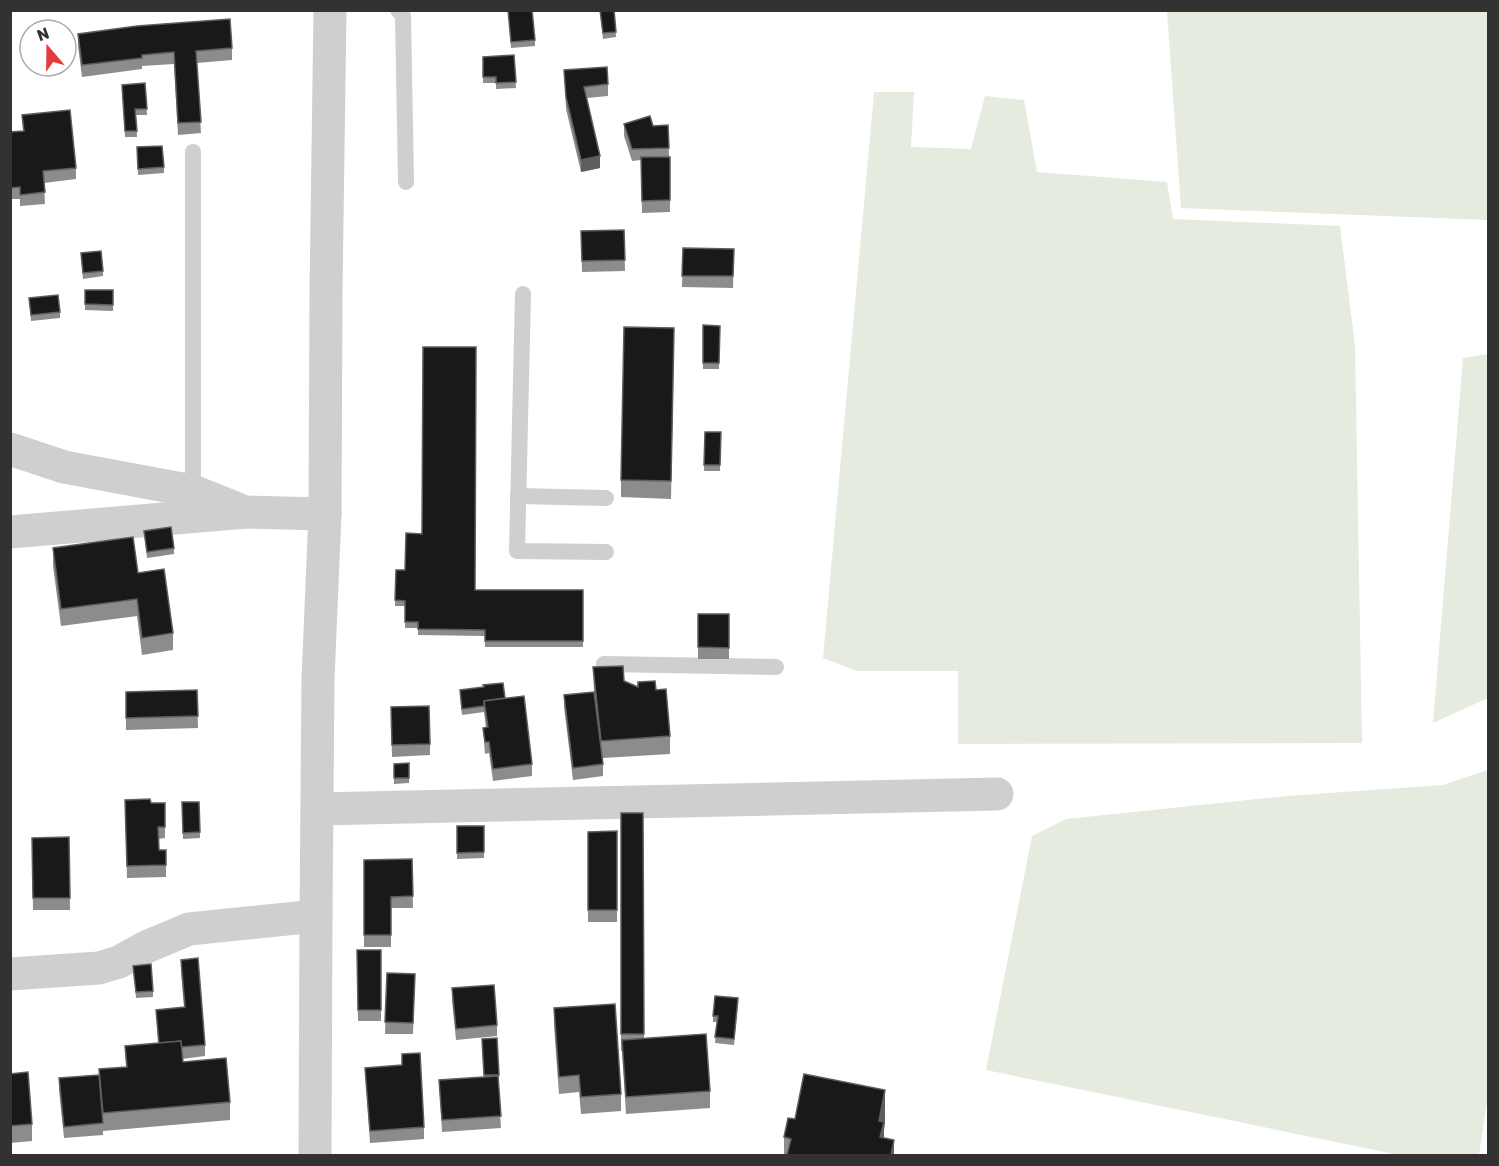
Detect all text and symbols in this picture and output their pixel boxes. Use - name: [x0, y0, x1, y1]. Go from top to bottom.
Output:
- north arrow: [18, 18, 78, 78]
- text: N: [34, 23, 52, 45]

